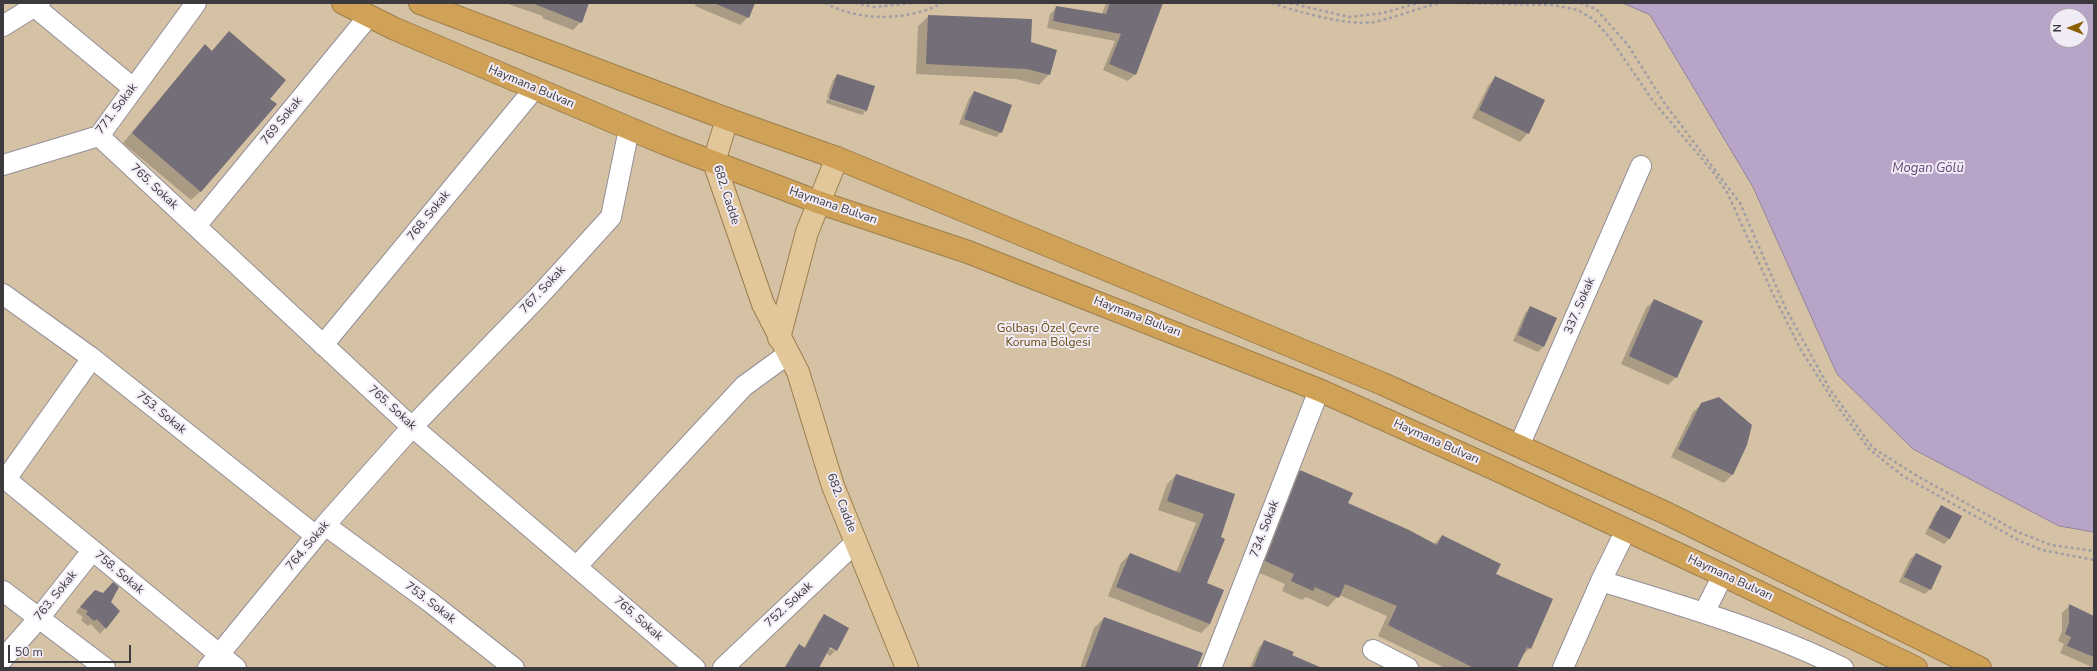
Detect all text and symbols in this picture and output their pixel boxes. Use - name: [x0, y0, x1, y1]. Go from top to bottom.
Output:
- north arrow: [2049, 8, 2089, 48]
- text: N: [2050, 24, 2065, 32]
- street label: Haymana Bulvarı: [486, 62, 576, 112]
- street label: 771. Sokak: [93, 81, 141, 137]
- street label: 769 Sokak: [258, 94, 306, 148]
- street label: 765. Sokak: [127, 161, 181, 213]
- water label: Mogan Gölü: [1892, 161, 1964, 177]
- street label: 682. Cadde: [710, 163, 742, 227]
- street label: Haymana Bulvarı: [787, 184, 879, 228]
- street label: 768. Sokak: [405, 188, 453, 244]
- street label: 767. Sokak: [517, 263, 569, 317]
- street label: 337. Sokak: [1562, 276, 1598, 336]
- street label: Haymana Bulvarı: [1091, 294, 1183, 340]
- park label: Gölbaşı Özel Çevre Koruma Bölgesi: [997, 322, 1099, 350]
- street label: 765. Sokak: [365, 383, 419, 433]
- street label: 753. Sokak: [133, 389, 189, 437]
- street label: Haymana Bulvarı: [1391, 417, 1481, 467]
- street label: 682. Cadde: [823, 471, 859, 535]
- street label: 734. Sokak: [1248, 499, 1282, 559]
- street label: 764. Sokak: [283, 518, 333, 574]
- street label: 758. Sokak: [91, 548, 147, 598]
- street label: Haymana Bulvarı: [1685, 552, 1775, 604]
- street label: 763. Sokak: [32, 568, 80, 624]
- street label: 753. Sokak: [402, 579, 458, 627]
- street label: 752. Sokak: [762, 579, 816, 631]
- street label: 765. Sokak: [611, 594, 665, 644]
- scale bar: [10, 637, 133, 663]
- text: 50 m: [15, 644, 43, 660]

